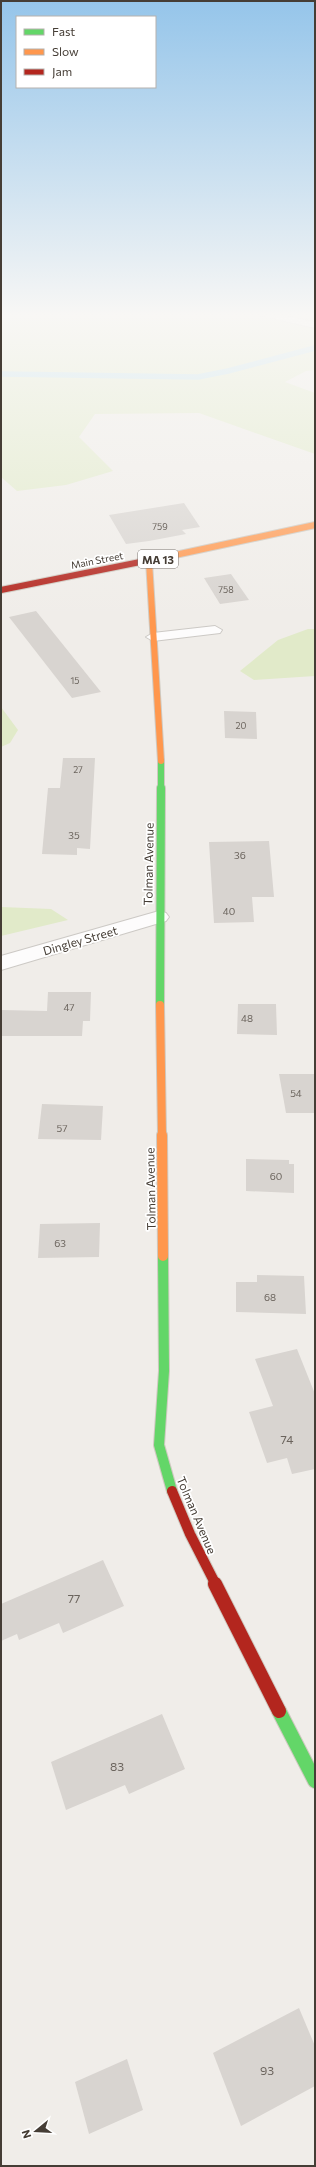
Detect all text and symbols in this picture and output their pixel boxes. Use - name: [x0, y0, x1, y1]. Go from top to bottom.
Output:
- legend: [16, 16, 156, 88]
- text: Fast: [52, 24, 75, 38]
- text: Slow: [52, 44, 79, 58]
- text: Jam: [52, 64, 72, 79]
- house number: 759: [152, 521, 168, 532]
- street label: Main Street: [70, 549, 124, 571]
- road number: MA 13: [138, 550, 178, 568]
- house number: 758: [218, 584, 234, 595]
- house number: 15: [70, 675, 80, 686]
- house number: 20: [236, 720, 247, 731]
- house number: 27: [73, 764, 83, 775]
- street label: Tolman Avenue: [140, 822, 156, 906]
- house number: 35: [68, 829, 80, 841]
- house number: 36: [234, 849, 246, 861]
- house number: 40: [223, 905, 235, 917]
- street label: Dingley Street: [41, 923, 119, 957]
- house number: 47: [63, 1001, 75, 1013]
- house number: 48: [241, 1012, 253, 1024]
- house number: 54: [290, 1087, 302, 1099]
- house number: 57: [56, 1122, 68, 1134]
- street label: Tolman Avenue: [142, 1147, 158, 1231]
- house number: 60: [270, 1170, 282, 1182]
- house number: 63: [54, 1237, 66, 1249]
- house number: 68: [264, 1291, 276, 1303]
- house number: 74: [281, 1432, 293, 1446]
- street label: Tolman Avenue: [174, 1474, 220, 1556]
- house number: 77: [68, 1591, 80, 1605]
- house number: 83: [110, 1759, 124, 1773]
- house number: 93: [260, 2063, 274, 2077]
- north arrow: [16, 2111, 56, 2151]
- text: N: [19, 2128, 33, 2140]

